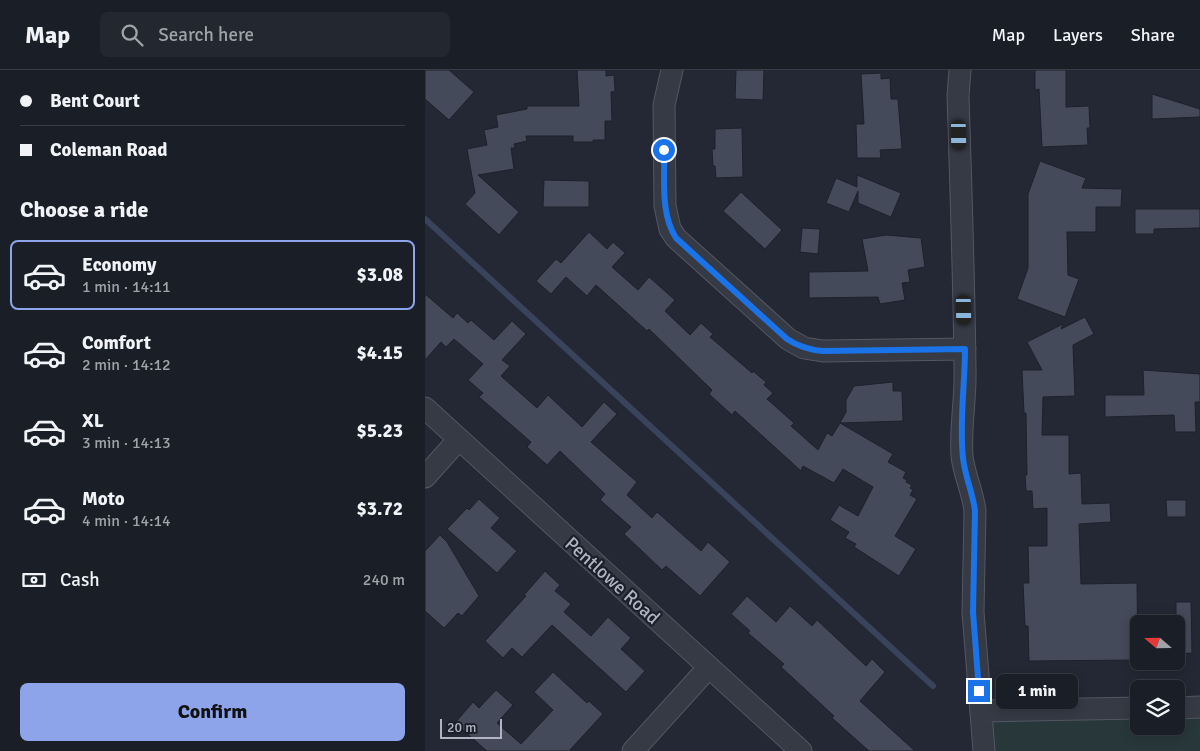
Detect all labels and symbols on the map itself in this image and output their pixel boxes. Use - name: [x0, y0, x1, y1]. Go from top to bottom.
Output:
- car: [951, 120, 966, 150]
- route start: [653, 139, 675, 161]
- car: [956, 295, 971, 325]
- street label: Pentlowe Road: [560, 532, 665, 630]
- north arrow: [1130, 615, 1185, 670]
- callout: 1 min: [997, 674, 1079, 708]
- route end: [968, 680, 990, 702]
- scale bar: [440, 716, 503, 739]

